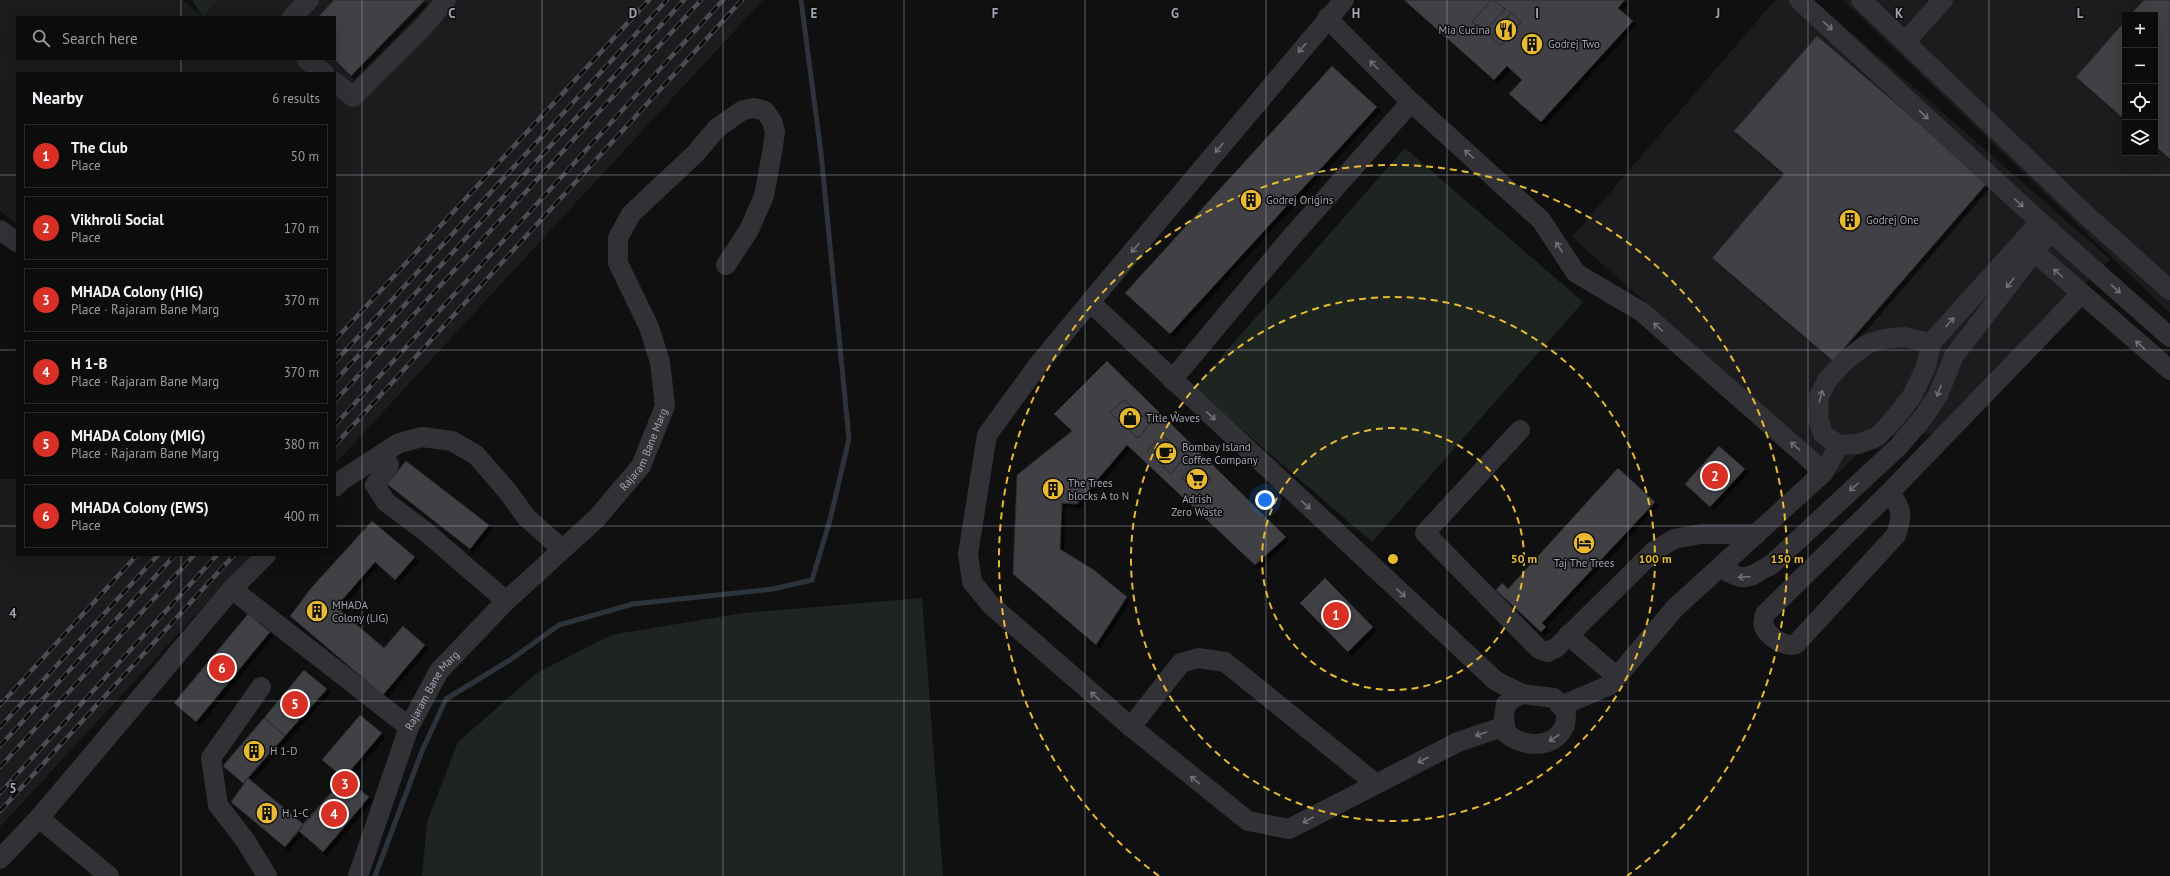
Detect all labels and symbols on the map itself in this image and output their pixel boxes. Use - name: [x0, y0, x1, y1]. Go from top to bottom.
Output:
- text: C: [448, 5, 456, 22]
- text: D: [629, 5, 637, 22]
- text: E: [811, 5, 818, 22]
- text: F: [992, 5, 999, 22]
- text: G: [1171, 5, 1179, 22]
- text: H: [1352, 5, 1360, 22]
- text: I: [1535, 5, 1539, 22]
- text: J: [1715, 5, 1720, 22]
- text: K: [1895, 5, 1903, 22]
- text: L: [2077, 5, 2084, 22]
- restaurant icon: Mia Cucina: [1493, 17, 1519, 43]
- one-way arrow: [1823, 22, 1833, 31]
- place label: Mia Cucina: [1439, 23, 1490, 37]
- building icon: Godrej Two: [1519, 31, 1545, 57]
- place label: Godrej Two: [1548, 37, 1600, 51]
- one-way arrow: [1298, 43, 1307, 54]
- one-way arrow: [1369, 60, 1379, 70]
- one-way arrow: [1918, 110, 1929, 119]
- one-way arrow: [1214, 143, 1223, 153]
- one-way arrow: [1464, 149, 1474, 159]
- building icon: Godrej Origins: [1238, 187, 1264, 213]
- place label: Godrej Origins: [1266, 193, 1334, 207]
- one-way arrow: [2014, 198, 2024, 208]
- building icon: Godrej One: [1837, 207, 1863, 233]
- place label: Godrej One: [1866, 213, 1919, 227]
- one-way arrow: [1554, 241, 1562, 253]
- one-way arrow: [1131, 242, 1140, 253]
- one-way arrow: [2052, 268, 2063, 277]
- one-way arrow: [2006, 277, 2014, 288]
- one-way arrow: [2111, 285, 2121, 294]
- one-way arrow: [1945, 317, 1955, 327]
- one-way arrow: [1653, 322, 1663, 331]
- one-way arrow: [2135, 340, 2146, 349]
- one-way arrow: [1935, 384, 1943, 396]
- one-way arrow: [1817, 390, 1825, 403]
- shop icon: Title Waves: [1117, 405, 1143, 431]
- street label: Rajaram Bane Marg: [616, 406, 670, 493]
- place label: Title Waves: [1146, 411, 1200, 425]
- one-way arrow: [1206, 411, 1216, 421]
- cafe icon: Bombay Island Coffee Company: [1153, 440, 1179, 466]
- place label: Bombay Island Coffee Company: [1182, 440, 1259, 467]
- one-way arrow: [1790, 441, 1801, 450]
- pin: 2: [1702, 461, 1728, 491]
- supermarket icon: Adrish Zero Waste: [1184, 466, 1210, 492]
- building icon: The Trees blocks A to N: [1040, 476, 1066, 502]
- place label: The Trees blocks A to N: [1068, 476, 1129, 503]
- one-way arrow: [1849, 483, 1859, 492]
- your location: [1255, 490, 1275, 510]
- place label: Adrish Zero Waste: [1171, 492, 1223, 519]
- one-way arrow: [1301, 500, 1311, 510]
- hotel icon: Taj The Trees: [1571, 530, 1597, 556]
- text: 50 m: [1511, 551, 1537, 566]
- text: 100 m: [1638, 551, 1672, 566]
- text: 150 m: [1770, 551, 1804, 566]
- centre of rings: [1386, 552, 1400, 566]
- place label: Taj The Trees: [1554, 556, 1615, 570]
- one-way arrow: [1738, 573, 1751, 581]
- one-way arrow: [1396, 589, 1406, 598]
- building icon: MHADA Colony (LIG): [304, 598, 330, 624]
- place label: MHADA Colony (LIG): [332, 598, 388, 625]
- pin: 1: [1323, 600, 1349, 630]
- text: 4: [9, 605, 17, 622]
- street label: Rajaram Bane Marg: [402, 647, 462, 732]
- pin: 6: [209, 653, 235, 683]
- pin: 5: [282, 689, 308, 719]
- one-way arrow: [1090, 692, 1101, 701]
- one-way arrow: [1475, 731, 1488, 738]
- one-way arrow: [1548, 733, 1559, 742]
- building icon: H 1-D: [241, 738, 267, 764]
- place label: H 1-D: [270, 744, 297, 758]
- one-way arrow: [1417, 757, 1429, 764]
- pin: 3: [332, 769, 358, 799]
- one-way arrow: [1190, 776, 1200, 785]
- text: 5: [9, 780, 17, 797]
- pin: 4: [321, 799, 347, 829]
- building icon: H 1-C: [254, 800, 280, 826]
- place label: H 1-C: [282, 806, 309, 820]
- one-way arrow: [1302, 816, 1314, 824]

